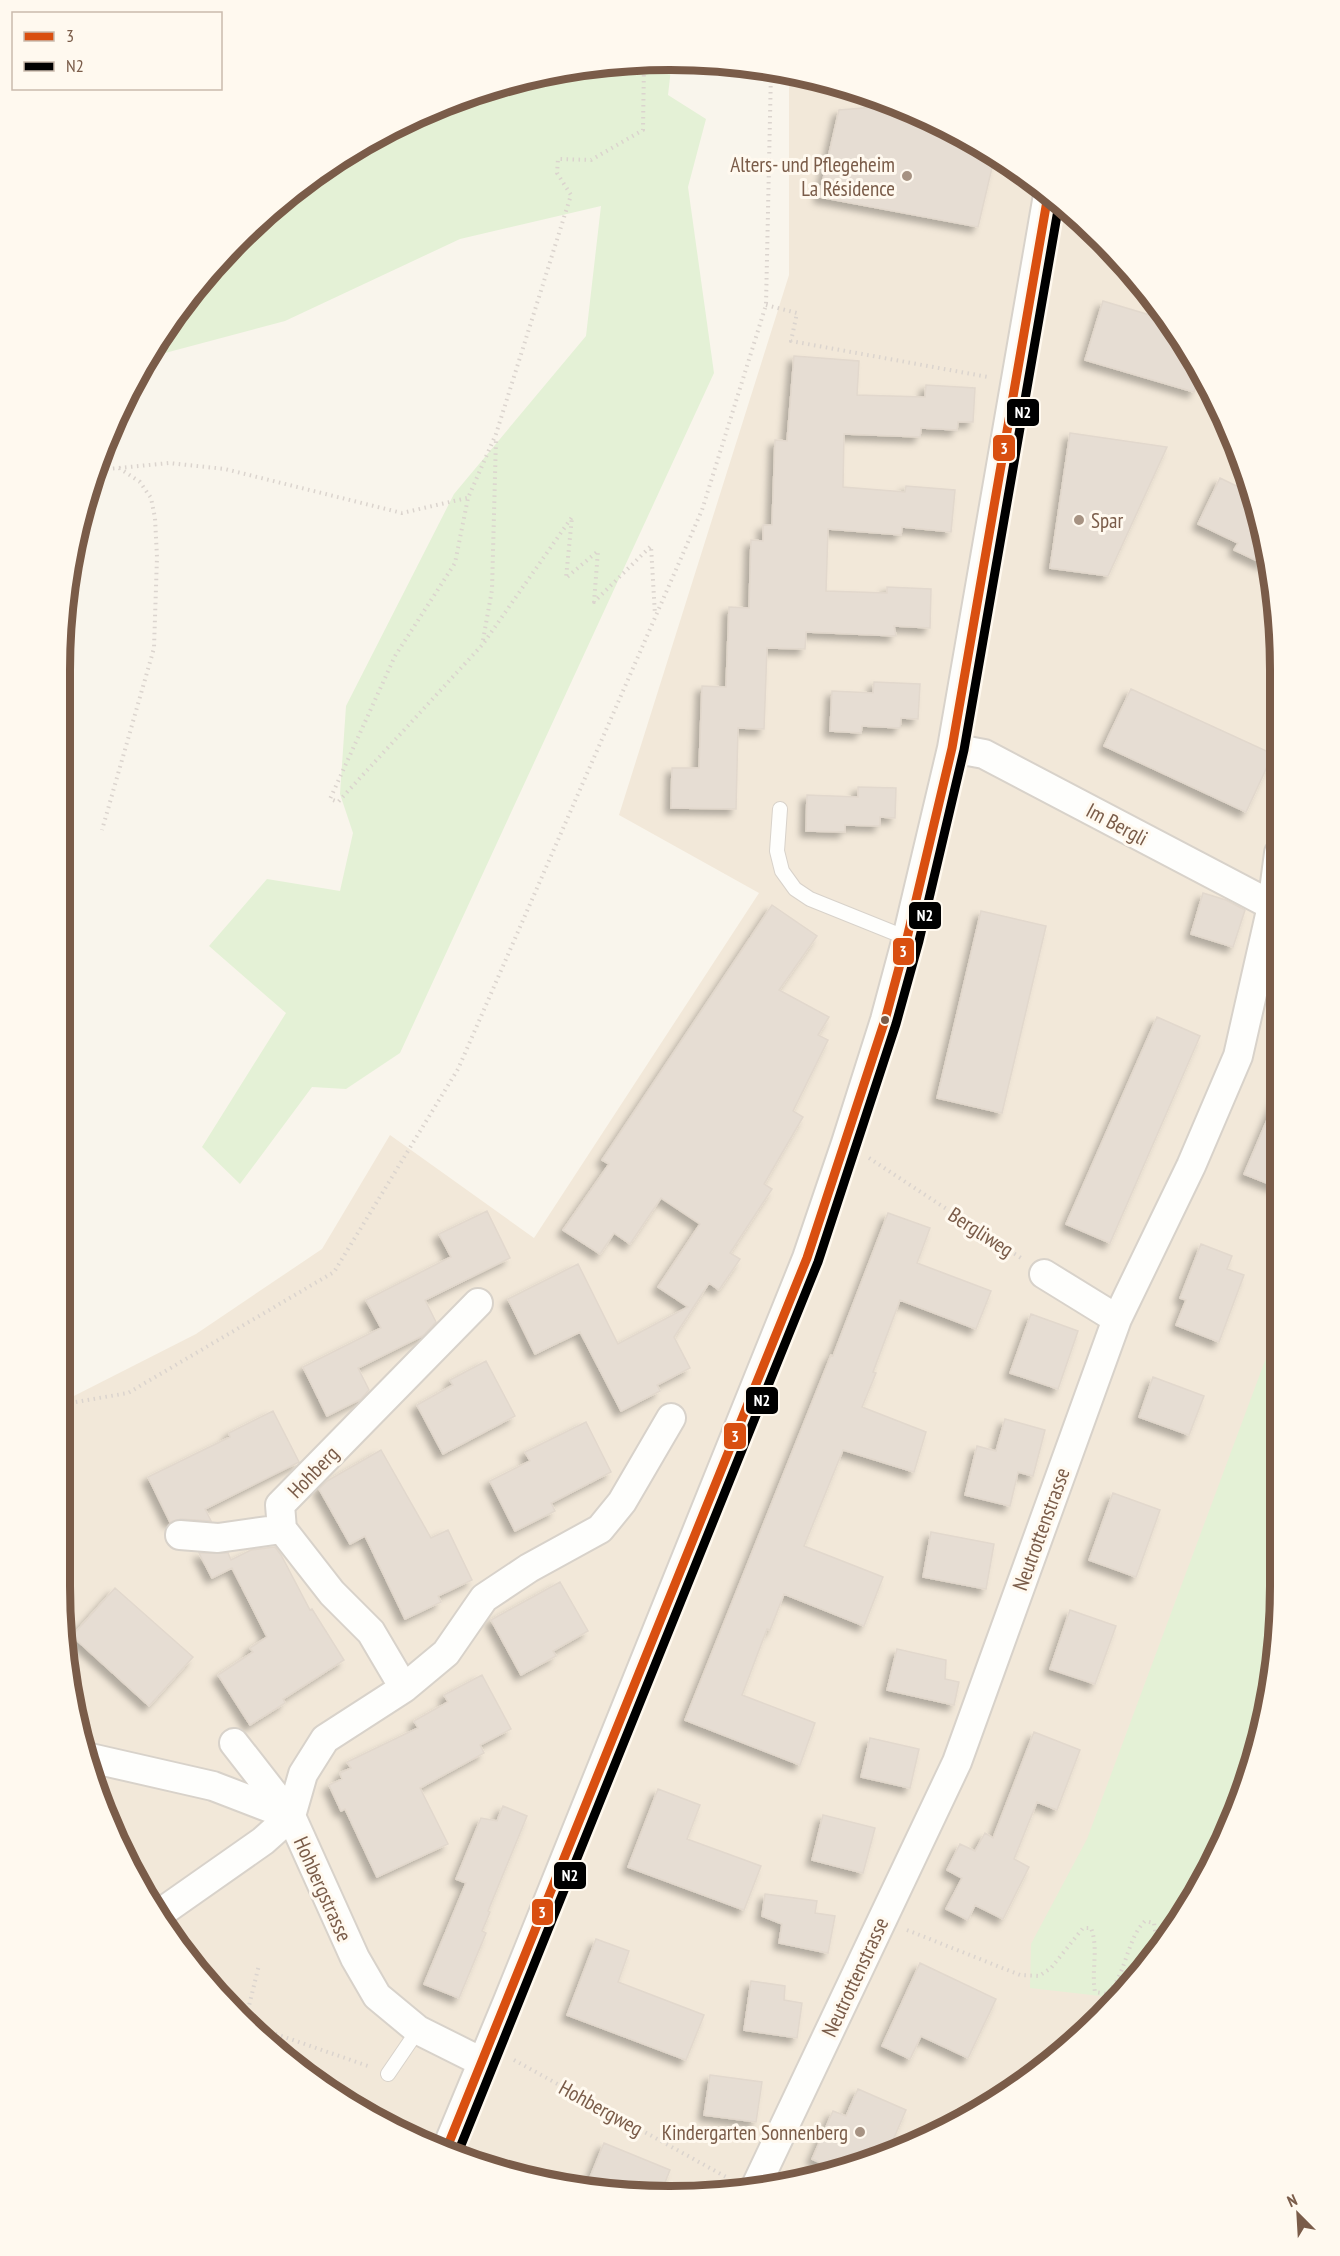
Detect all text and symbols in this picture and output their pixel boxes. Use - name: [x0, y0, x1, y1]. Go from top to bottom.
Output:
- legend: [12, 12, 222, 90]
- text: 3: [66, 24, 74, 47]
- text: N2: [66, 54, 84, 77]
- place label: Alters- und Pflegeheim La Résidence: [730, 151, 895, 202]
- marker: Alters- und Pflegeheim La Résidence: [900, 169, 914, 183]
- line badge: N2: [1006, 398, 1040, 427]
- text: N2: [1015, 402, 1031, 422]
- line badge: 3: [992, 434, 1016, 462]
- text: 3: [1000, 438, 1008, 458]
- place label: Spar: [1091, 507, 1124, 534]
- marker: Spar: [1072, 513, 1086, 527]
- street label: Im Bergli: [1082, 797, 1152, 851]
- line badge: N2: [908, 901, 942, 930]
- text: N2: [917, 905, 933, 925]
- line badge: 3: [892, 937, 915, 966]
- text: 3: [899, 941, 907, 961]
- unlabelled marker: [879, 1014, 891, 1026]
- street label: Bergliweg: [943, 1201, 1019, 1263]
- line badge: N2: [745, 1386, 779, 1415]
- text: N2: [754, 1390, 770, 1410]
- line badge: 3: [723, 1422, 747, 1450]
- text: 3: [731, 1426, 739, 1446]
- street label: Hohberg: [282, 1440, 344, 1504]
- street label: Neutrottenstrasse: [1006, 1464, 1076, 1594]
- street label: Hohbergstrasse: [288, 1832, 358, 1946]
- line badge: N2: [553, 1861, 587, 1890]
- text: N2: [562, 1865, 578, 1885]
- line badge: 3: [531, 1898, 554, 1926]
- text: 3: [538, 1902, 546, 1922]
- street label: Neutrottenstrasse: [816, 1913, 894, 2041]
- street label: Hohbergweg: [554, 2074, 648, 2142]
- place label: Kindergarten Sonnenberg: [662, 2119, 848, 2146]
- marker: Kindergarten Sonnenberg: [853, 2125, 867, 2139]
- north arrow: [1268, 2184, 1328, 2244]
- text: N: [1284, 2189, 1300, 2211]

